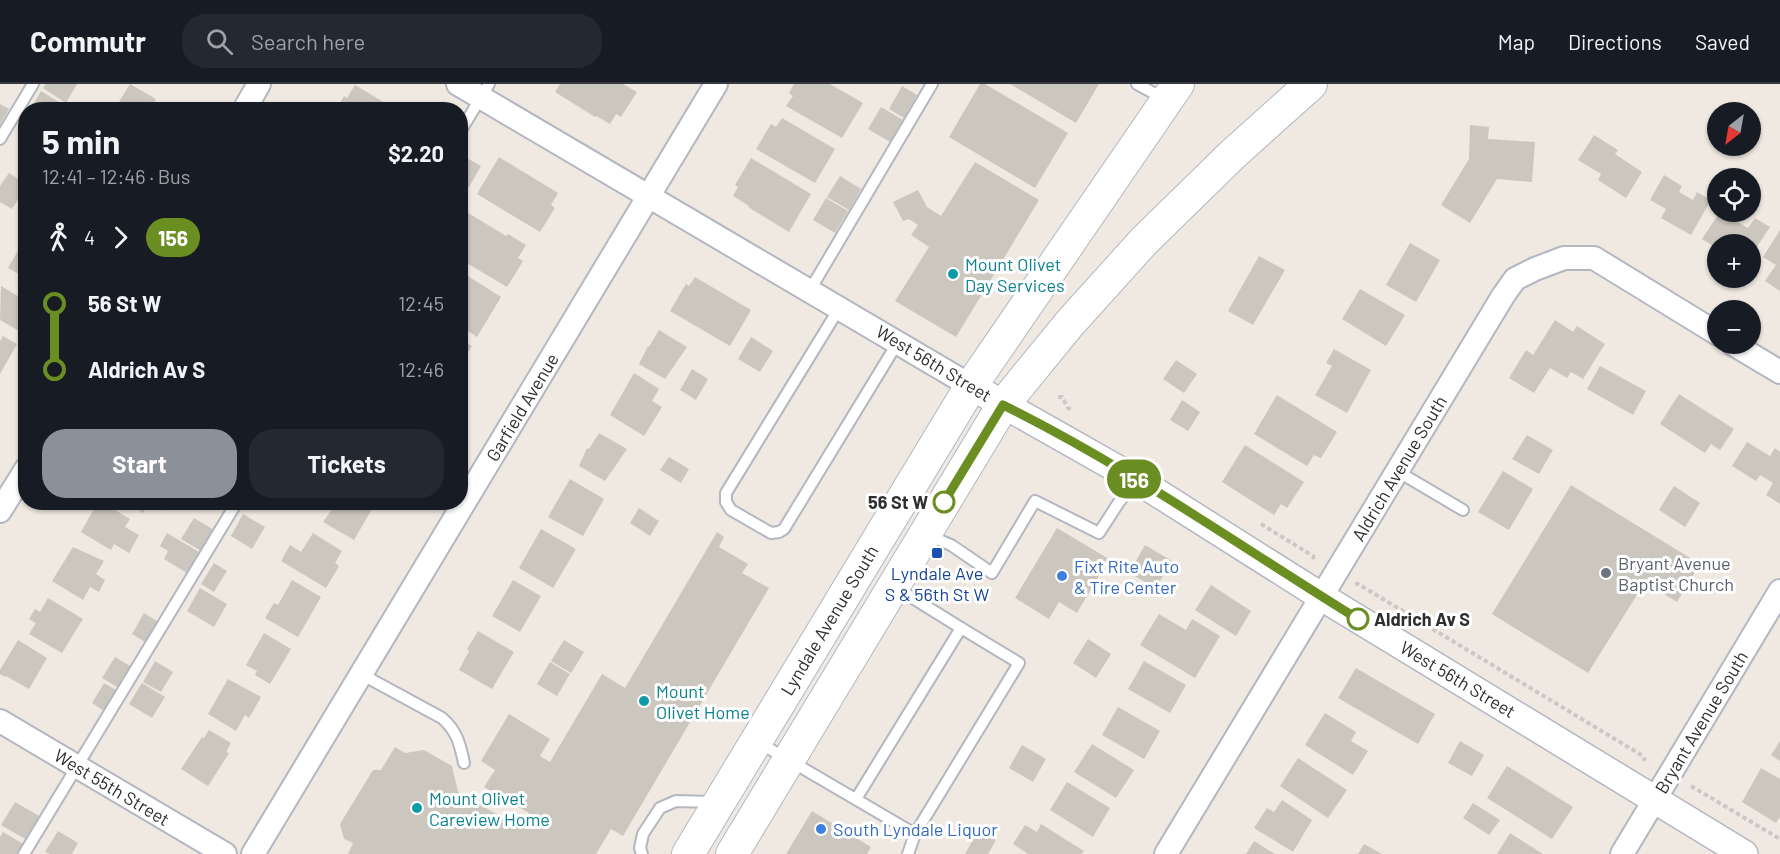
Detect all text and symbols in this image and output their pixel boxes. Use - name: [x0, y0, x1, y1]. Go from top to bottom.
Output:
- search box: [182, 14, 602, 68]
- text: Commutr: [30, 24, 146, 58]
- icon: search: [203, 25, 236, 58]
- text: Search here: [251, 28, 365, 54]
- text: Map: [1498, 29, 1535, 54]
- text: Directions: [1568, 29, 1662, 54]
- text: Saved: [1695, 29, 1750, 54]
- north arrow: [1707, 102, 1761, 156]
- map controls: [1707, 102, 1761, 354]
- text: 5 min: [42, 121, 120, 161]
- text: $2.20: [388, 140, 444, 166]
- text: 12:41 – 12:46 · Bus: [42, 164, 190, 188]
- button: locate: [1707, 168, 1761, 222]
- icon: walk: [42, 221, 75, 254]
- icon: forward: [104, 221, 137, 254]
- text: 4: [84, 225, 95, 249]
- text: 156: [158, 225, 188, 250]
- button: +: [1707, 234, 1761, 288]
- place label: Mount Olivet Day Services: [965, 253, 1065, 296]
- marker: Mount Olivet Day Services: [946, 267, 960, 281]
- text: 56 St W: [88, 290, 161, 316]
- text: 12:45: [398, 291, 444, 315]
- button: −: [1707, 300, 1761, 354]
- street label: West 56th Street: [872, 320, 996, 406]
- street label: Garfield Avenue: [481, 349, 563, 465]
- text: Aldrich Av S: [88, 356, 205, 382]
- text: 12:46: [398, 357, 444, 381]
- street label: Aldrich Avenue South: [1347, 391, 1451, 545]
- button: Start: [42, 429, 237, 498]
- button: Tickets: [249, 429, 444, 498]
- line badge: 156: [1100, 460, 1168, 498]
- text: 156: [1119, 467, 1149, 492]
- place label: 56 St W: [868, 491, 928, 513]
- marker: 56 St W: [933, 491, 955, 513]
- street label: Lyndale Avenue South: [775, 541, 883, 699]
- marker: Lyndale Ave S & 56th St W: [930, 546, 944, 560]
- place label: Bryant Avenue Baptist Church: [1618, 552, 1734, 595]
- place label: Fixt Rite Auto & Tire Center: [1074, 555, 1179, 598]
- place label: Lyndale Ave S & 56th St W: [885, 562, 989, 605]
- marker: Bryant Avenue Baptist Church: [1599, 566, 1613, 580]
- marker: Fixt Rite Auto & Tire Center: [1055, 569, 1069, 583]
- marker: Aldrich Av S: [1347, 608, 1369, 630]
- place label: Aldrich Av S: [1374, 608, 1470, 630]
- street label: West 56th Street: [1396, 636, 1520, 722]
- street label: Bryant Avenue South: [1650, 647, 1752, 797]
- place label: Mount Olivet Home: [656, 680, 750, 723]
- marker: Mount Olivet Home: [637, 694, 651, 708]
- street label: West 55th Street: [50, 744, 174, 830]
- place label: Mount Olivet Careview Home: [429, 787, 550, 830]
- marker: Mount Olivet Careview Home: [410, 801, 424, 815]
- place label: South Lyndale Liquor: [833, 818, 998, 840]
- marker: South Lyndale Liquor: [814, 822, 828, 836]

